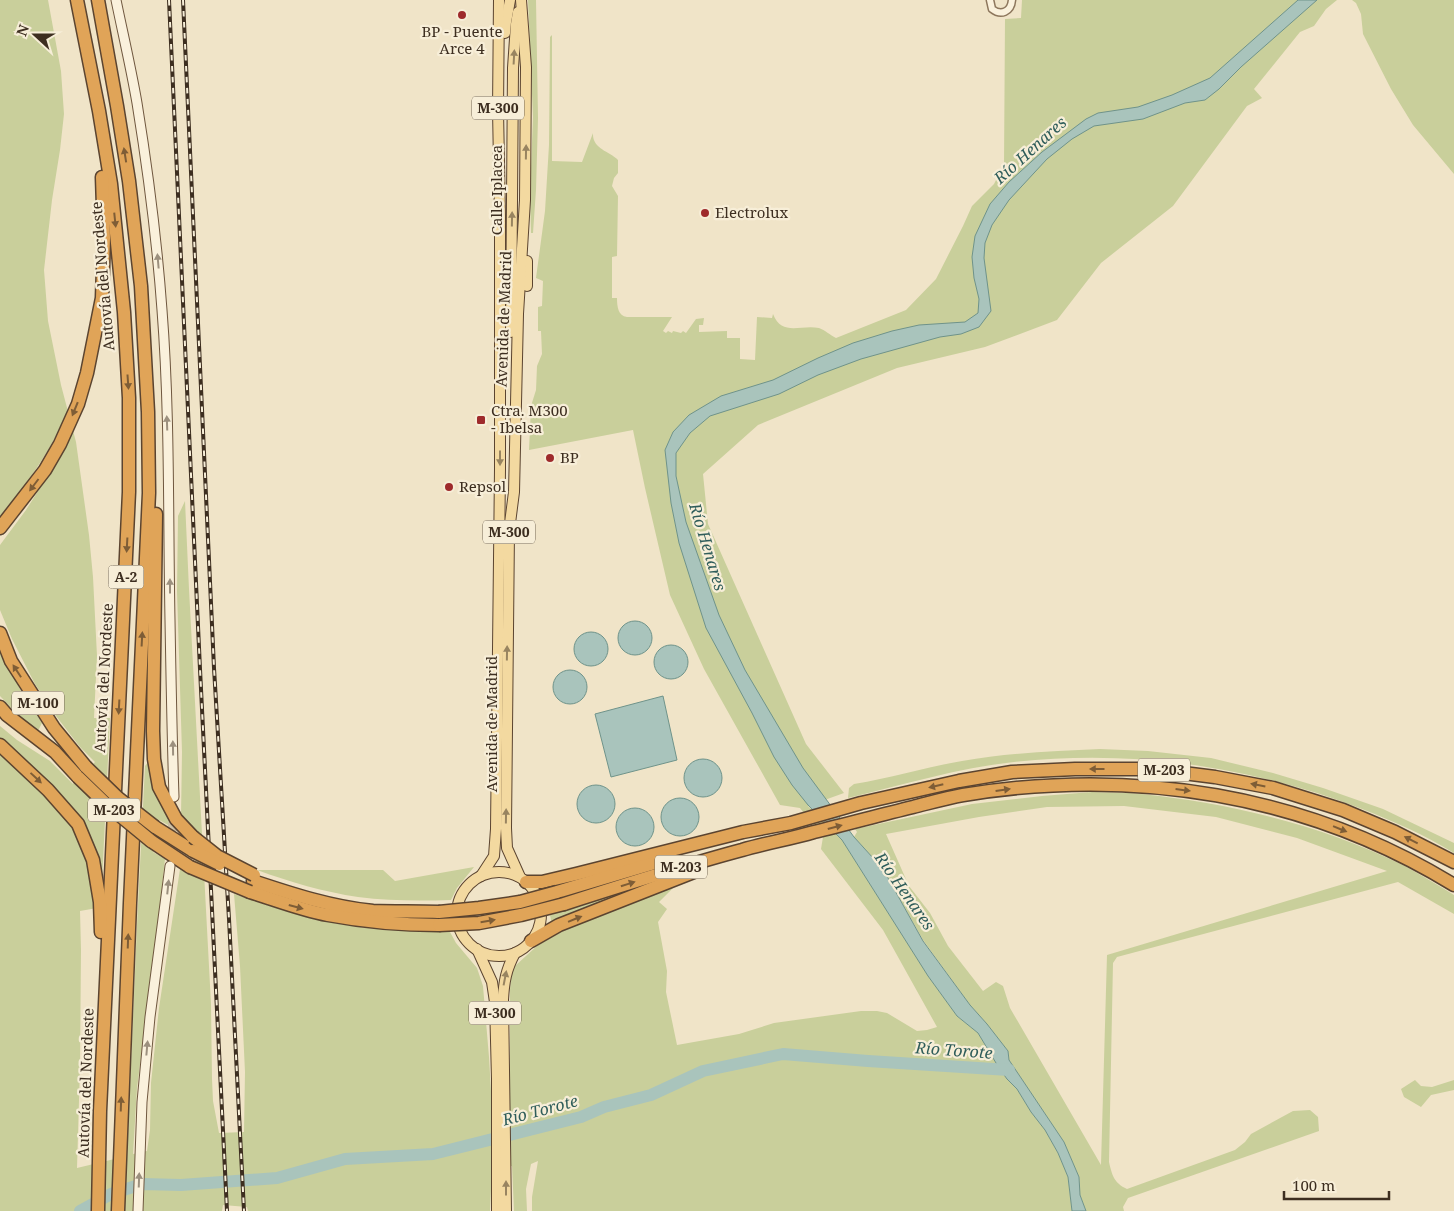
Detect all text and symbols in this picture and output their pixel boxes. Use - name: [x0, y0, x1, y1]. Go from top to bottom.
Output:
- marker: BP - Puente Arce 4: [456, 9, 468, 21]
- north arrow: [10, 10, 60, 60]
- place label: BP - Puente Arce 4: [422, 21, 502, 58]
- text: N: [12, 22, 33, 39]
- one-way arrow: [510, 49, 518, 65]
- road number: M-300: [472, 96, 524, 120]
- water label: Río Henares: [988, 111, 1071, 189]
- one-way arrow: [522, 143, 530, 159]
- street label: Calle Iplacea: [486, 145, 506, 235]
- one-way arrow: [121, 146, 129, 162]
- street label: Autovía del Nordeste: [86, 201, 118, 352]
- place label: Electrolux: [715, 202, 789, 222]
- marker: Electrolux: [699, 207, 711, 219]
- one-way arrow: [508, 211, 516, 227]
- one-way arrow: [111, 213, 119, 229]
- street label: Avenida de Madrid: [491, 250, 515, 387]
- one-way arrow: [153, 253, 161, 269]
- one-way arrow: [124, 375, 132, 391]
- place label: Ctra. M300 - Ibelsa: [491, 400, 568, 437]
- one-way arrow: [71, 402, 79, 416]
- marker: Ctra. M300 - Ibelsa: [475, 414, 487, 426]
- one-way arrow: [163, 415, 171, 431]
- place label: BP: [560, 447, 579, 467]
- one-way arrow: [496, 450, 504, 466]
- marker: BP: [544, 452, 556, 464]
- place label: Repsol: [459, 476, 506, 496]
- one-way arrow: [28, 478, 39, 491]
- marker: Repsol: [443, 481, 455, 493]
- water label: Río Henares: [684, 499, 732, 594]
- road number: M-300: [483, 520, 535, 544]
- one-way arrow: [123, 537, 131, 553]
- road number: A-2: [108, 566, 144, 588]
- one-way arrow: [166, 578, 174, 594]
- street label: Autovía del Nordeste: [89, 603, 117, 753]
- one-way arrow: [139, 631, 147, 647]
- one-way arrow: [503, 645, 511, 661]
- street label: Avenida de Madrid: [481, 656, 501, 792]
- one-way arrow: [12, 664, 22, 677]
- road number: M-100: [12, 691, 64, 714]
- one-way arrow: [114, 699, 122, 715]
- one-way arrow: [168, 740, 176, 756]
- road number: M-203: [1138, 758, 1190, 782]
- one-way arrow: [1089, 765, 1105, 773]
- one-way arrow: [29, 772, 41, 784]
- one-way arrow: [1250, 781, 1266, 789]
- one-way arrow: [928, 782, 943, 790]
- one-way arrow: [996, 785, 1012, 793]
- one-way arrow: [1175, 786, 1191, 794]
- road number: M-203: [88, 798, 140, 822]
- one-way arrow: [502, 808, 510, 824]
- one-way arrow: [827, 823, 842, 831]
- one-way arrow: [1333, 826, 1347, 834]
- one-way arrow: [1404, 836, 1418, 844]
- water label: Río Henares: [869, 847, 940, 934]
- road number: M-203: [655, 856, 707, 879]
- one-way arrow: [164, 878, 172, 894]
- one-way arrow: [620, 880, 635, 887]
- one-way arrow: [289, 903, 304, 911]
- one-way arrow: [568, 914, 582, 922]
- one-way arrow: [480, 917, 496, 925]
- one-way arrow: [124, 933, 132, 949]
- one-way arrow: [502, 969, 510, 985]
- road number: M-300: [469, 1001, 521, 1024]
- street label: Autovía del Nordeste: [72, 1008, 98, 1158]
- water label: Río Torote: [914, 1036, 994, 1064]
- one-way arrow: [143, 1040, 151, 1056]
- water label: Río Torote: [499, 1089, 580, 1131]
- one-way arrow: [118, 1096, 126, 1112]
- scale bar: [1284, 1168, 1389, 1200]
- one-way arrow: [135, 1172, 143, 1188]
- text: 100 m: [1292, 1175, 1335, 1195]
- one-way arrow: [502, 1180, 510, 1196]

